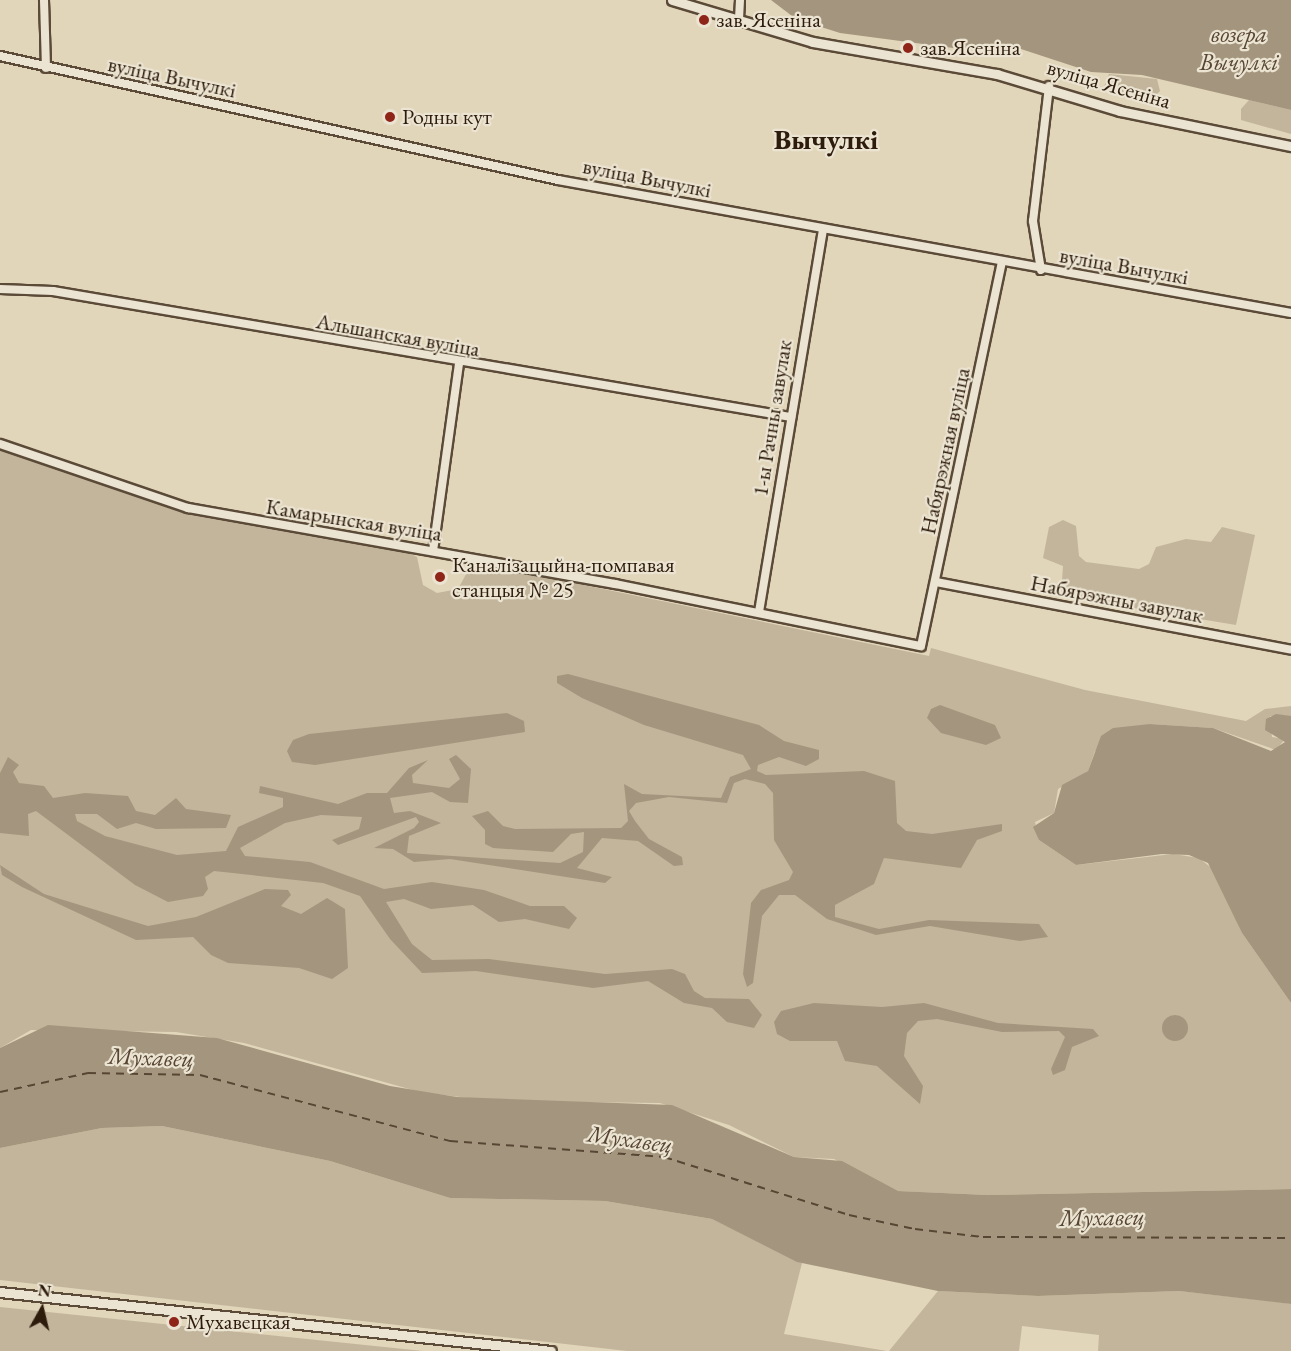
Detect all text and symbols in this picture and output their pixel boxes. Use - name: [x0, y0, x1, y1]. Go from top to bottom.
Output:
- place label: зав. Ясеніна: [716, 7, 821, 33]
- marker: зав. Ясеніна: [697, 13, 711, 27]
- water label: возера Вычулкі: [1200, 20, 1278, 76]
- place label: зав.Ясеніна: [920, 35, 1021, 61]
- marker: зав.Ясеніна: [901, 41, 915, 55]
- street label: вуліца Вычулкі: [106, 51, 238, 103]
- street label: вуліца Ясеніна: [1044, 54, 1174, 114]
- place label: Родны кут: [402, 104, 492, 130]
- marker: Родны кут: [383, 110, 397, 124]
- district label: Вычулкі: [774, 122, 878, 156]
- street label: вуліца Вычулкі: [581, 153, 713, 203]
- street label: вуліца Вычулкі: [1058, 242, 1190, 290]
- street label: Альшанская вуліца: [314, 308, 482, 362]
- street label: 1-ы Рачны завулак: [747, 338, 797, 498]
- street label: Набярэжная вуліца: [914, 365, 976, 537]
- street label: Камарынская вуліца: [264, 493, 444, 547]
- place label: Каналізацыйна-помпавая станцыя № 25: [452, 551, 675, 602]
- street label: Набярэжны завулак: [1028, 569, 1206, 629]
- marker: Каналізацыйна-помпавая станцыя № 25: [433, 570, 447, 584]
- water label: Мухавец: [108, 1041, 194, 1073]
- water label: Мухавец: [586, 1119, 674, 1159]
- water label: Мухавец: [1059, 1202, 1145, 1232]
- north arrow: [12, 1279, 72, 1339]
- text: N: [37, 1279, 52, 1302]
- place label: Мухавецкая: [186, 1309, 290, 1335]
- marker: Мухавецкая: [167, 1315, 181, 1329]

